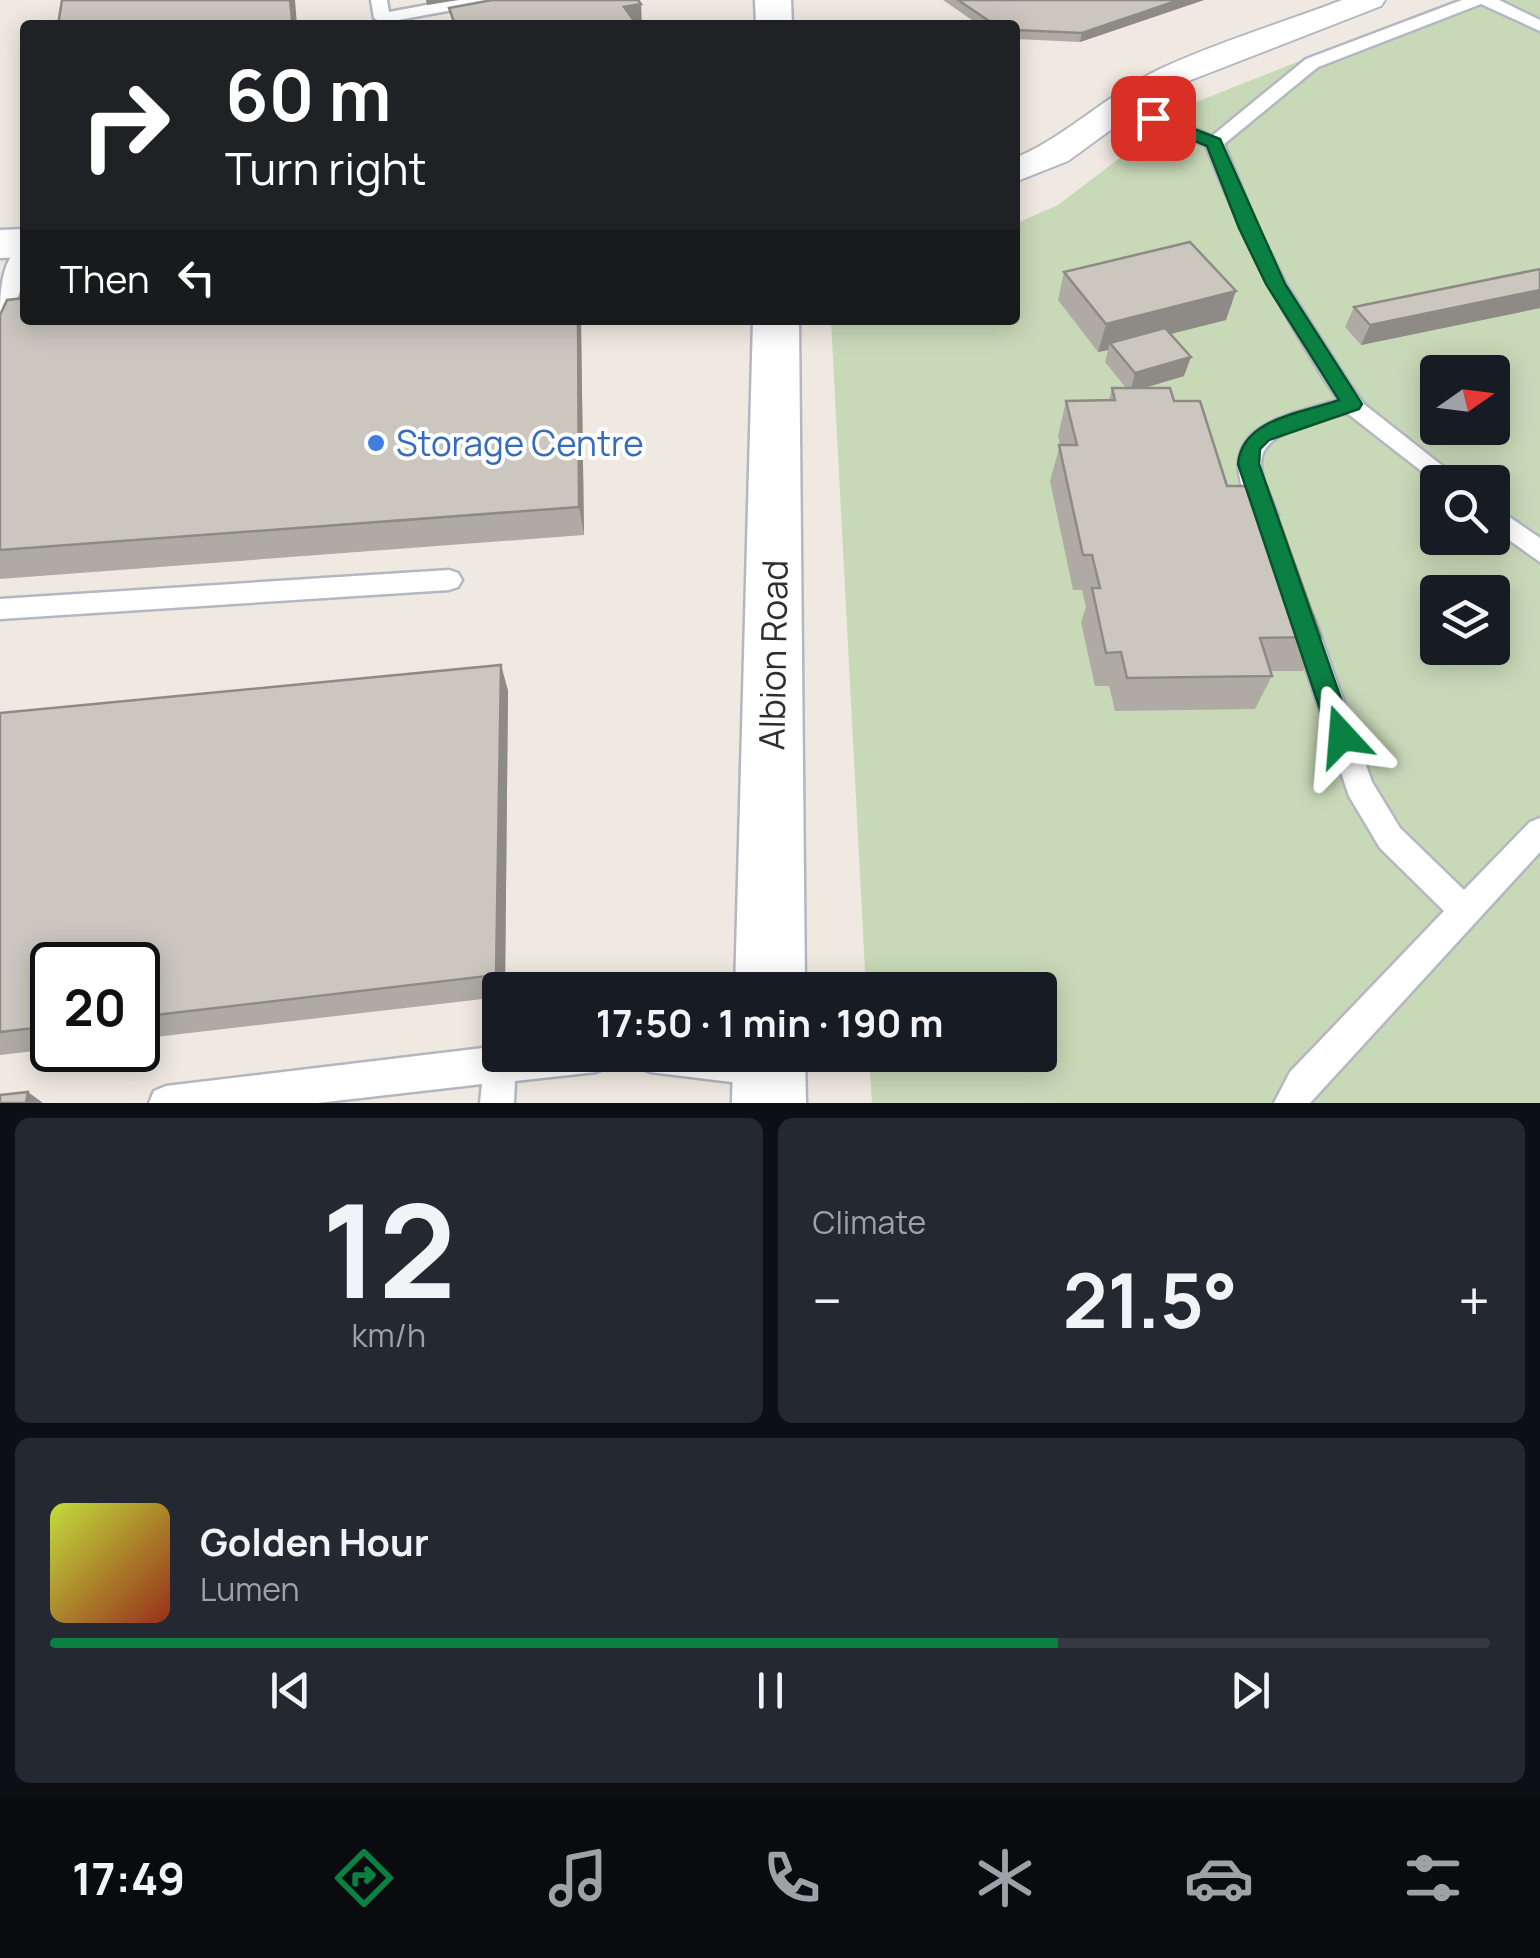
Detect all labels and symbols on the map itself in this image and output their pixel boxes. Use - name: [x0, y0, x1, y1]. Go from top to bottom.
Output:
- pin: [1111, 76, 1196, 161]
- north arrow: [1420, 355, 1510, 445]
- place label: Storage Centre: [396, 419, 644, 467]
- marker: Storage Centre: [365, 432, 387, 454]
- street label: Albion Road: [747, 559, 799, 751]
- position arrow: [1290, 684, 1394, 788]
- speed limit sign: 20: [30, 942, 160, 1072]

